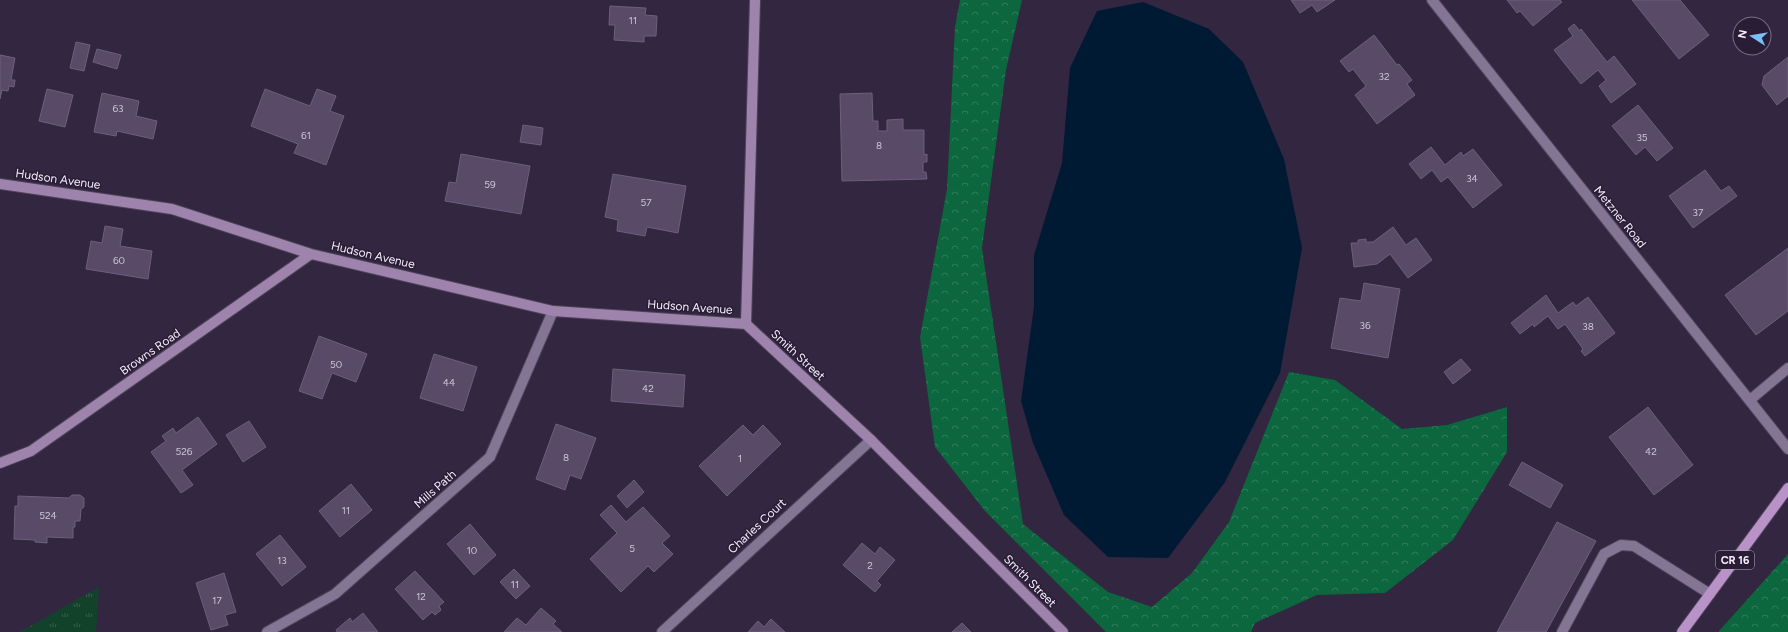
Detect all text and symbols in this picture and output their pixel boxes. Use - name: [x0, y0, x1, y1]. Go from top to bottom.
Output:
- house number: 11: [629, 14, 637, 27]
- north arrow: [1732, 16, 1772, 56]
- text: N: [1735, 29, 1750, 40]
- house number: 32: [1378, 70, 1390, 83]
- house number: 63: [112, 102, 124, 115]
- house number: 61: [301, 129, 311, 142]
- house number: 35: [1636, 131, 1648, 144]
- house number: 8: [876, 139, 882, 152]
- street label: Hudson Avenue: [15, 166, 102, 192]
- house number: 34: [1466, 172, 1478, 185]
- house number: 59: [484, 178, 496, 191]
- street label: Metzner Road: [1591, 183, 1649, 251]
- house number: 57: [640, 196, 652, 209]
- house number: 37: [1693, 206, 1704, 219]
- street label: Hudson Avenue: [330, 239, 417, 272]
- house number: 60: [113, 254, 125, 267]
- street label: Hudson Avenue: [647, 297, 734, 317]
- house number: 36: [1359, 319, 1371, 332]
- house number: 38: [1582, 320, 1594, 333]
- street label: Browns Road: [117, 326, 183, 378]
- street label: Smith Street: [768, 327, 828, 384]
- house number: 50: [330, 358, 342, 371]
- house number: 44: [443, 376, 455, 389]
- house number: 42: [642, 382, 654, 395]
- house number: 526: [176, 445, 193, 458]
- house number: 42: [1645, 445, 1657, 458]
- house number: 8: [563, 451, 569, 464]
- house number: 1: [738, 452, 742, 465]
- street label: Mills Path: [411, 467, 459, 511]
- street label: Charles Court: [725, 495, 789, 556]
- house number: 11: [342, 504, 350, 517]
- house number: 524: [39, 509, 57, 522]
- house number: 5: [629, 542, 635, 555]
- house number: 10: [467, 544, 477, 557]
- road number: CR 16: [1716, 551, 1754, 569]
- street label: Smith Street: [1001, 552, 1059, 610]
- house number: 13: [277, 554, 287, 567]
- house number: 2: [867, 559, 873, 572]
- house number: 11: [511, 578, 519, 591]
- house number: 12: [416, 590, 426, 603]
- house number: 17: [212, 594, 222, 607]

